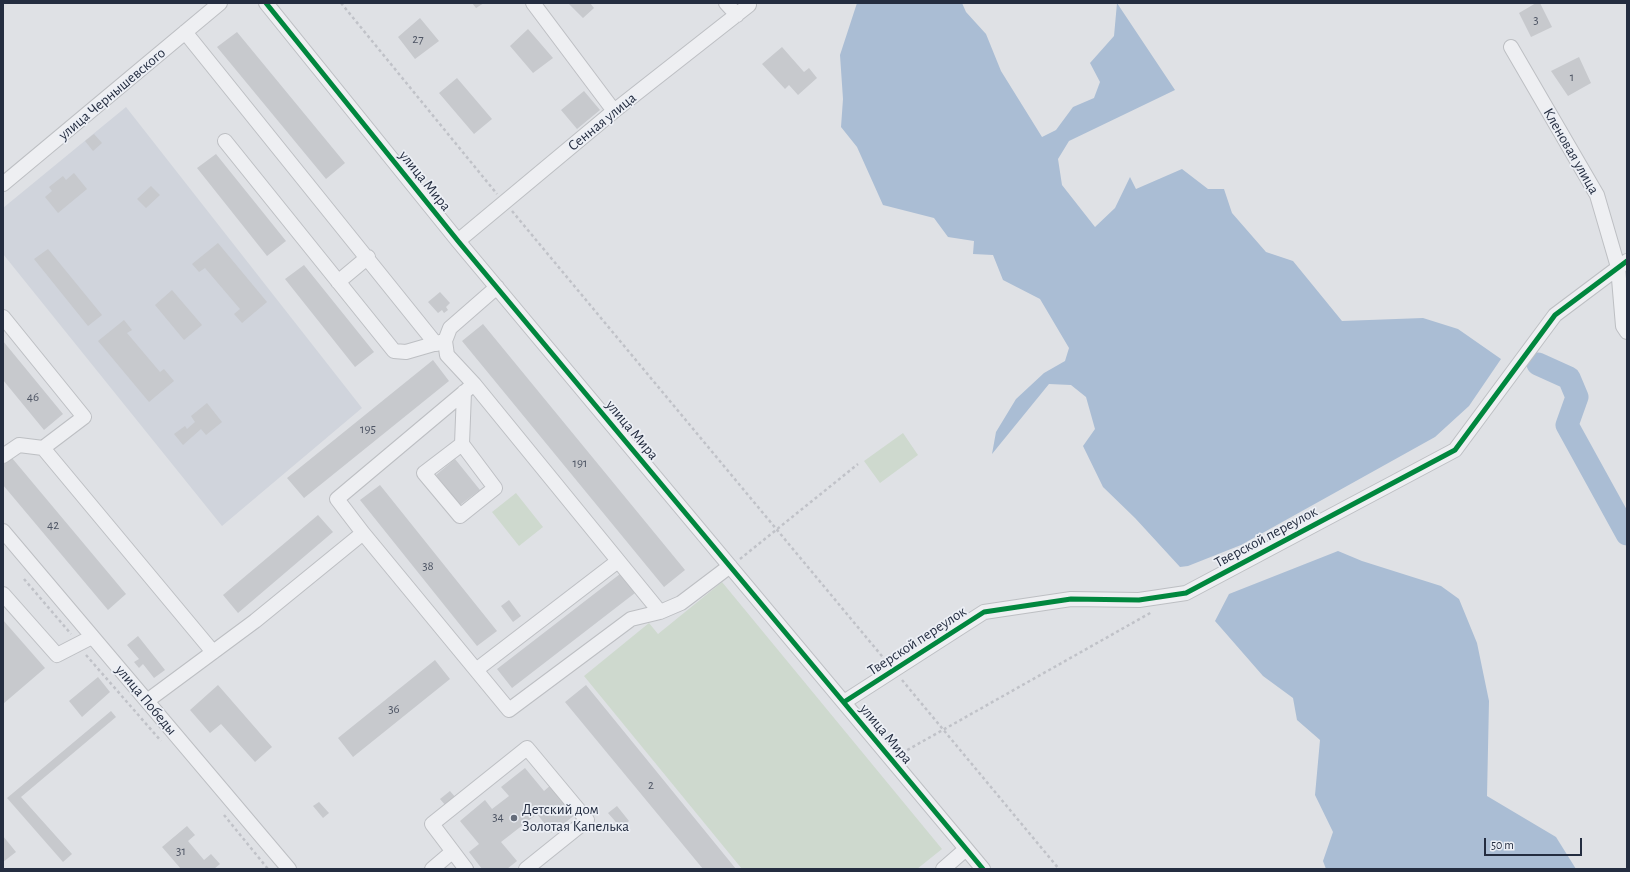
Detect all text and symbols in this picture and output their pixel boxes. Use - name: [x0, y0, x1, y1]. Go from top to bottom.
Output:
- house number: 3: [1533, 12, 1539, 28]
- house number: 27: [412, 31, 424, 47]
- street label: улица Чернышевского: [55, 44, 169, 144]
- house number: 1: [1570, 69, 1574, 85]
- street label: Сенная улица: [564, 89, 640, 155]
- street label: Кленовая улица: [1539, 105, 1603, 197]
- street label: улица Мира: [395, 147, 455, 215]
- house number: 46: [27, 389, 39, 405]
- street label: улица Мира: [602, 396, 662, 464]
- house number: 195: [360, 421, 376, 437]
- house number: 191: [572, 455, 588, 471]
- street label: Тверской переулок: [1211, 502, 1321, 572]
- house number: 42: [47, 517, 59, 533]
- house number: 38: [422, 558, 434, 574]
- street label: Тверской переулок: [864, 602, 970, 680]
- street label: улица Победы: [111, 661, 181, 739]
- street label: улица Мира: [856, 700, 916, 768]
- house number: 36: [388, 701, 400, 717]
- house number: 2: [648, 777, 654, 793]
- place label: Детский дом Золотая Капелька: [522, 800, 629, 835]
- house number: 34: [492, 809, 504, 825]
- marker: Детский дом Золотая Капелька: [509, 813, 519, 823]
- scale bar: [1486, 830, 1584, 856]
- text: 50 m: [1491, 839, 1514, 851]
- house number: 31: [176, 843, 186, 859]

